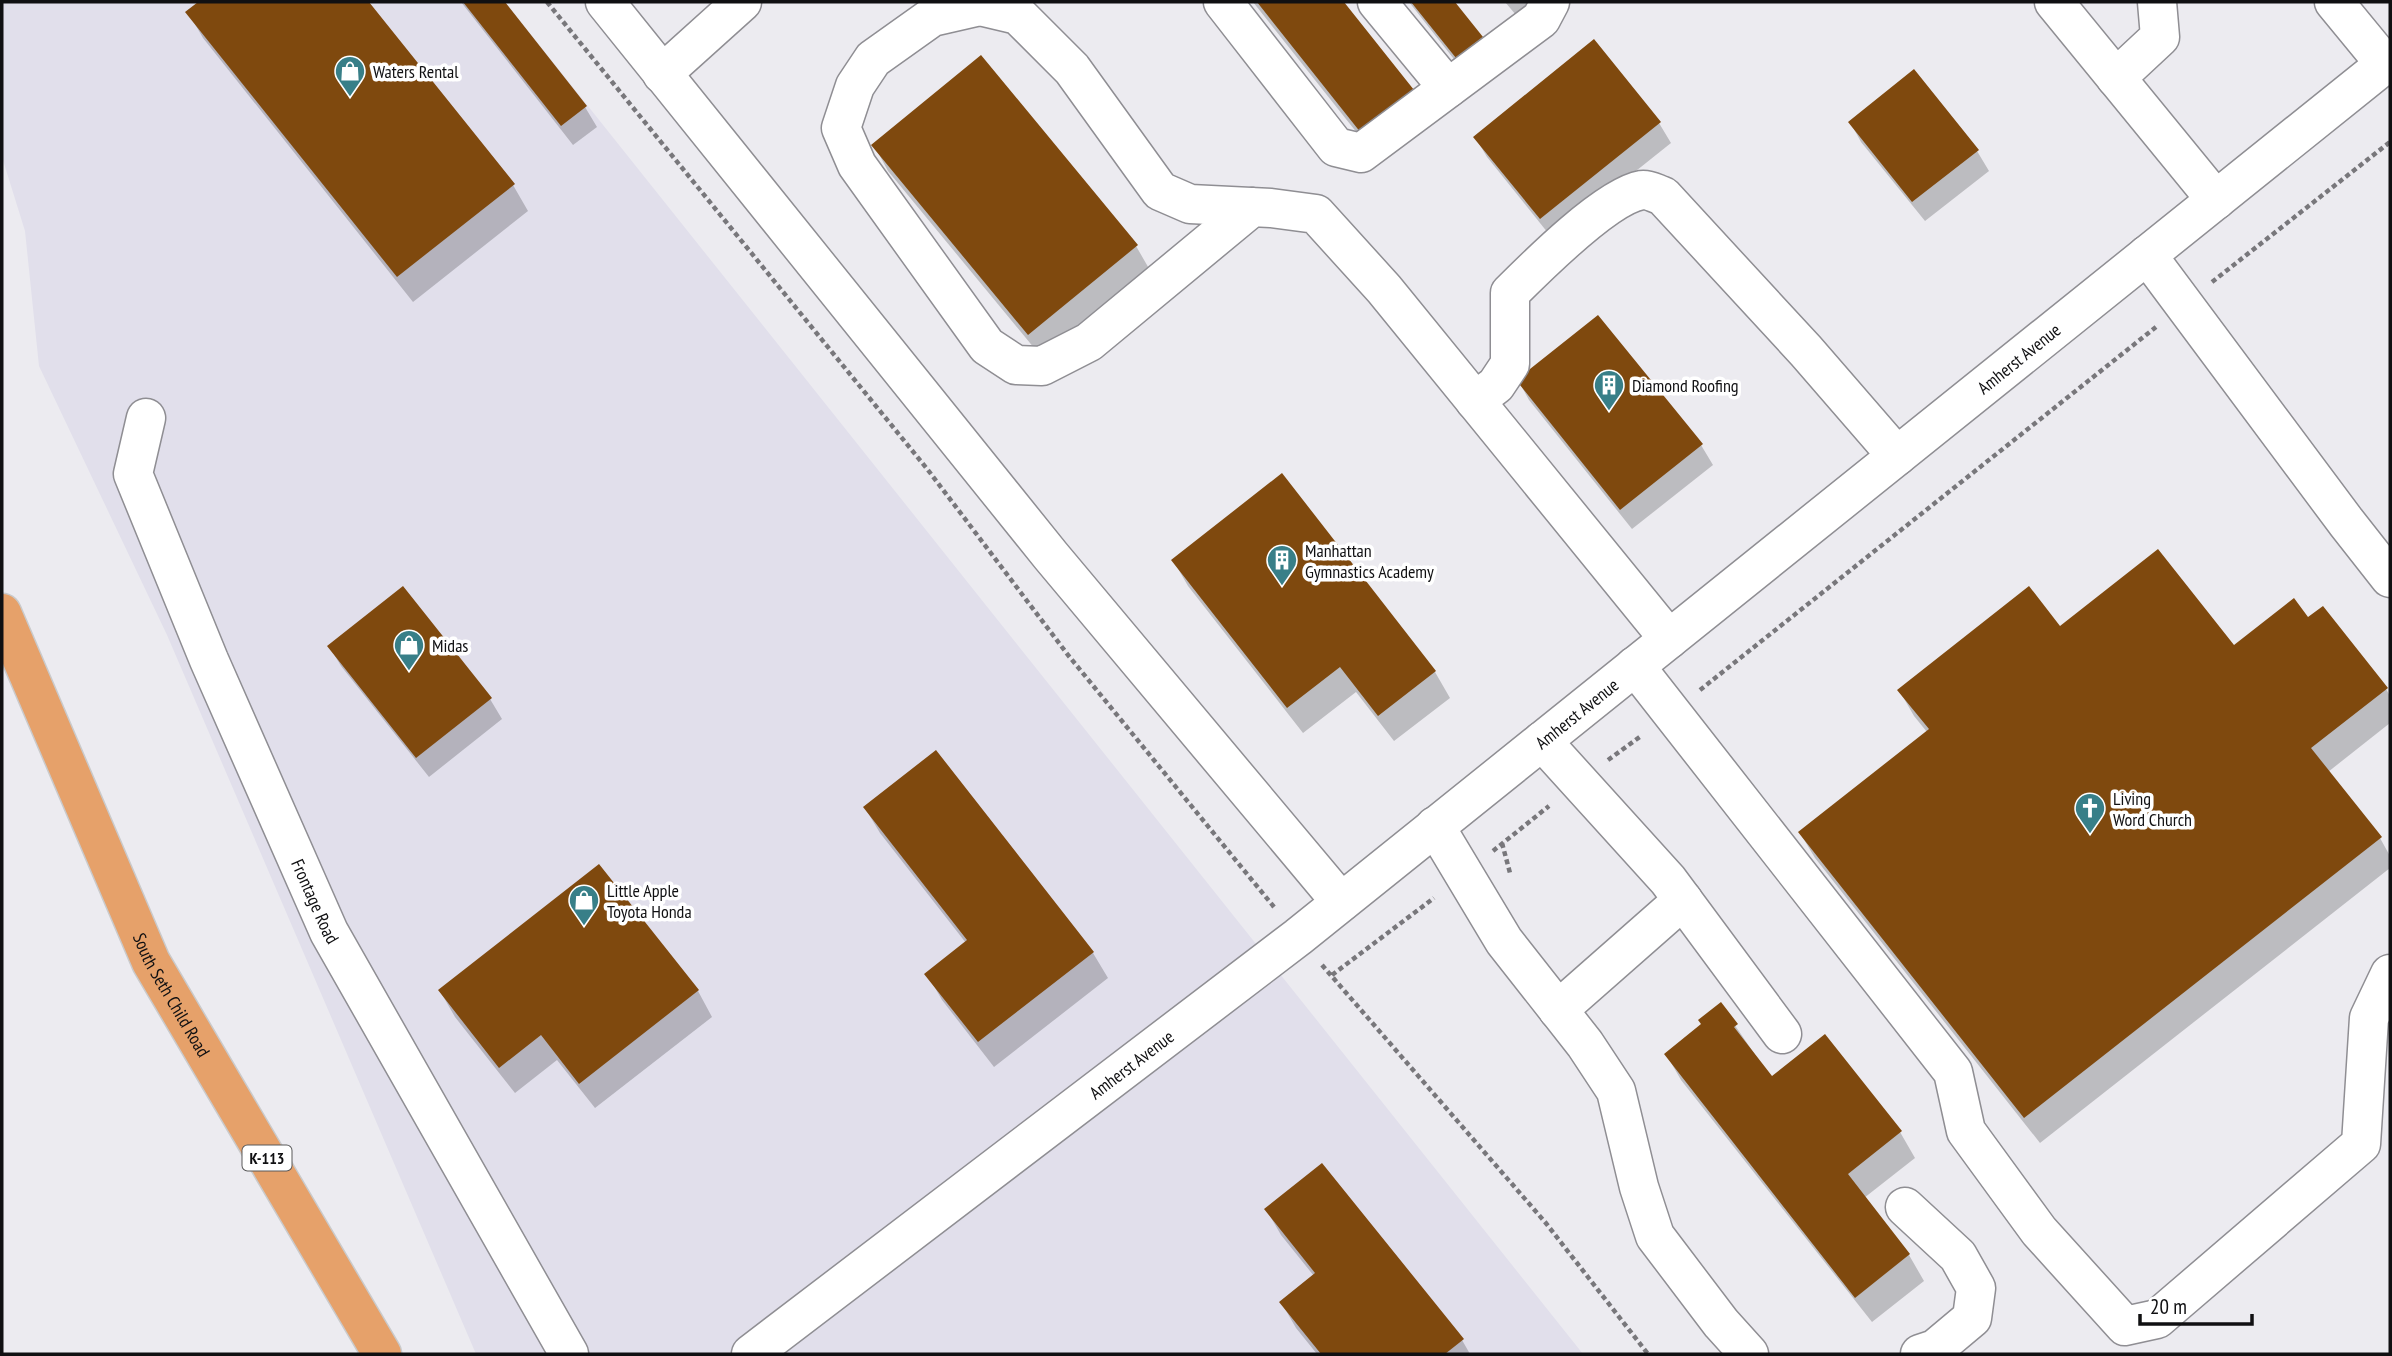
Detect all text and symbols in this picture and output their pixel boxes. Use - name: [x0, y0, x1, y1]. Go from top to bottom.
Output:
- shop icon: Waters Rental: [333, 54, 367, 98]
- place label: Waters Rental: [373, 60, 459, 83]
- street label: Amherst Avenue: [1972, 318, 2065, 399]
- building icon: Diamond Roofing: [1592, 368, 1626, 412]
- place label: Diamond Roofing: [1632, 374, 1739, 397]
- place label: Manhattan Gymnastics Academy: [1305, 539, 1434, 583]
- building icon: Manhattan Gymnastics Academy: [1265, 543, 1299, 587]
- shop icon: Midas: [392, 628, 426, 672]
- place label: Midas: [432, 634, 468, 657]
- street label: Amherst Avenue: [1530, 673, 1623, 754]
- place label: Living Word Church: [2113, 787, 2192, 831]
- church icon: Living Word Church: [2073, 791, 2107, 835]
- street label: Frontage Road: [287, 855, 345, 947]
- place label: Little Apple Toyota Honda: [607, 879, 692, 923]
- shop icon: Little Apple Toyota Honda: [567, 883, 601, 927]
- street label: South Seth Child Road: [128, 929, 216, 1061]
- street label: Amherst Avenue: [1084, 1025, 1178, 1104]
- road number: K-113: [243, 1146, 292, 1170]
- scale bar: [2140, 1282, 2252, 1326]
- text: 20 m: [2150, 1293, 2187, 1320]

